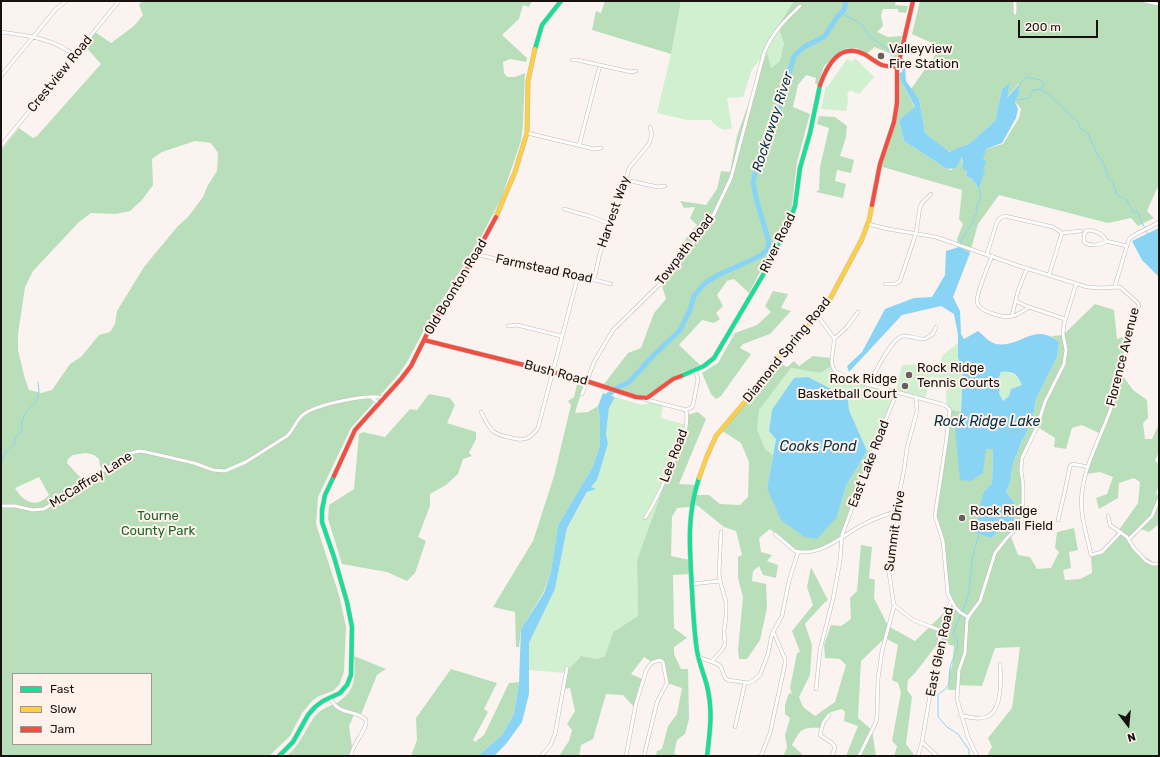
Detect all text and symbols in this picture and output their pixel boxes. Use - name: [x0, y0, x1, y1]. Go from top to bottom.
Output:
- scale bar: [1020, 12, 1100, 38]
- text: 200 m: [1025, 20, 1061, 34]
- street label: Crestview Road: [24, 32, 96, 116]
- place label: Valleyview Fire Station: [889, 41, 959, 72]
- marker: Valleyview Fire Station: [876, 51, 886, 61]
- water label: Rockaway River: [749, 70, 797, 174]
- street label: Harvest Way: [594, 174, 634, 250]
- street label: River Road: [757, 210, 799, 276]
- street label: Towpath Road: [652, 211, 718, 289]
- street label: Old Boonton Road: [421, 236, 491, 338]
- street label: Farmstead Road: [494, 251, 594, 287]
- street label: Diamond Spring Road: [740, 294, 834, 406]
- street label: Florence Avenue: [1103, 306, 1143, 408]
- street label: Bush Road: [523, 357, 589, 389]
- place label: Rock Ridge Tennis Courts: [917, 360, 1000, 391]
- marker: Rock Ridge Tennis Courts: [904, 370, 914, 380]
- place label: Rock Ridge Basketball Court: [797, 371, 897, 402]
- marker: Rock Ridge Basketball Court: [900, 381, 910, 391]
- water label: Rock Ridge Lake: [934, 414, 1040, 430]
- street label: East Lake Road: [845, 418, 893, 510]
- street label: Lee Road: [657, 427, 691, 485]
- water label: Cooks Pond: [780, 439, 856, 455]
- street label: McCaffrey Lane: [47, 448, 135, 512]
- street label: Summit Drive: [882, 489, 908, 573]
- place label: Rock Ridge Baseball Field: [970, 503, 1053, 534]
- park label: Tourne County Park: [121, 508, 195, 539]
- marker: Rock Ridge Baseball Field: [957, 513, 967, 523]
- street label: East Glen Road: [923, 606, 957, 698]
- legend: [12, 673, 152, 745]
- text: Fast: [50, 682, 74, 696]
- text: Slow: [50, 702, 77, 716]
- north arrow: [1108, 705, 1148, 745]
- text: Jam: [50, 722, 75, 736]
- text: N: [1126, 730, 1137, 744]

